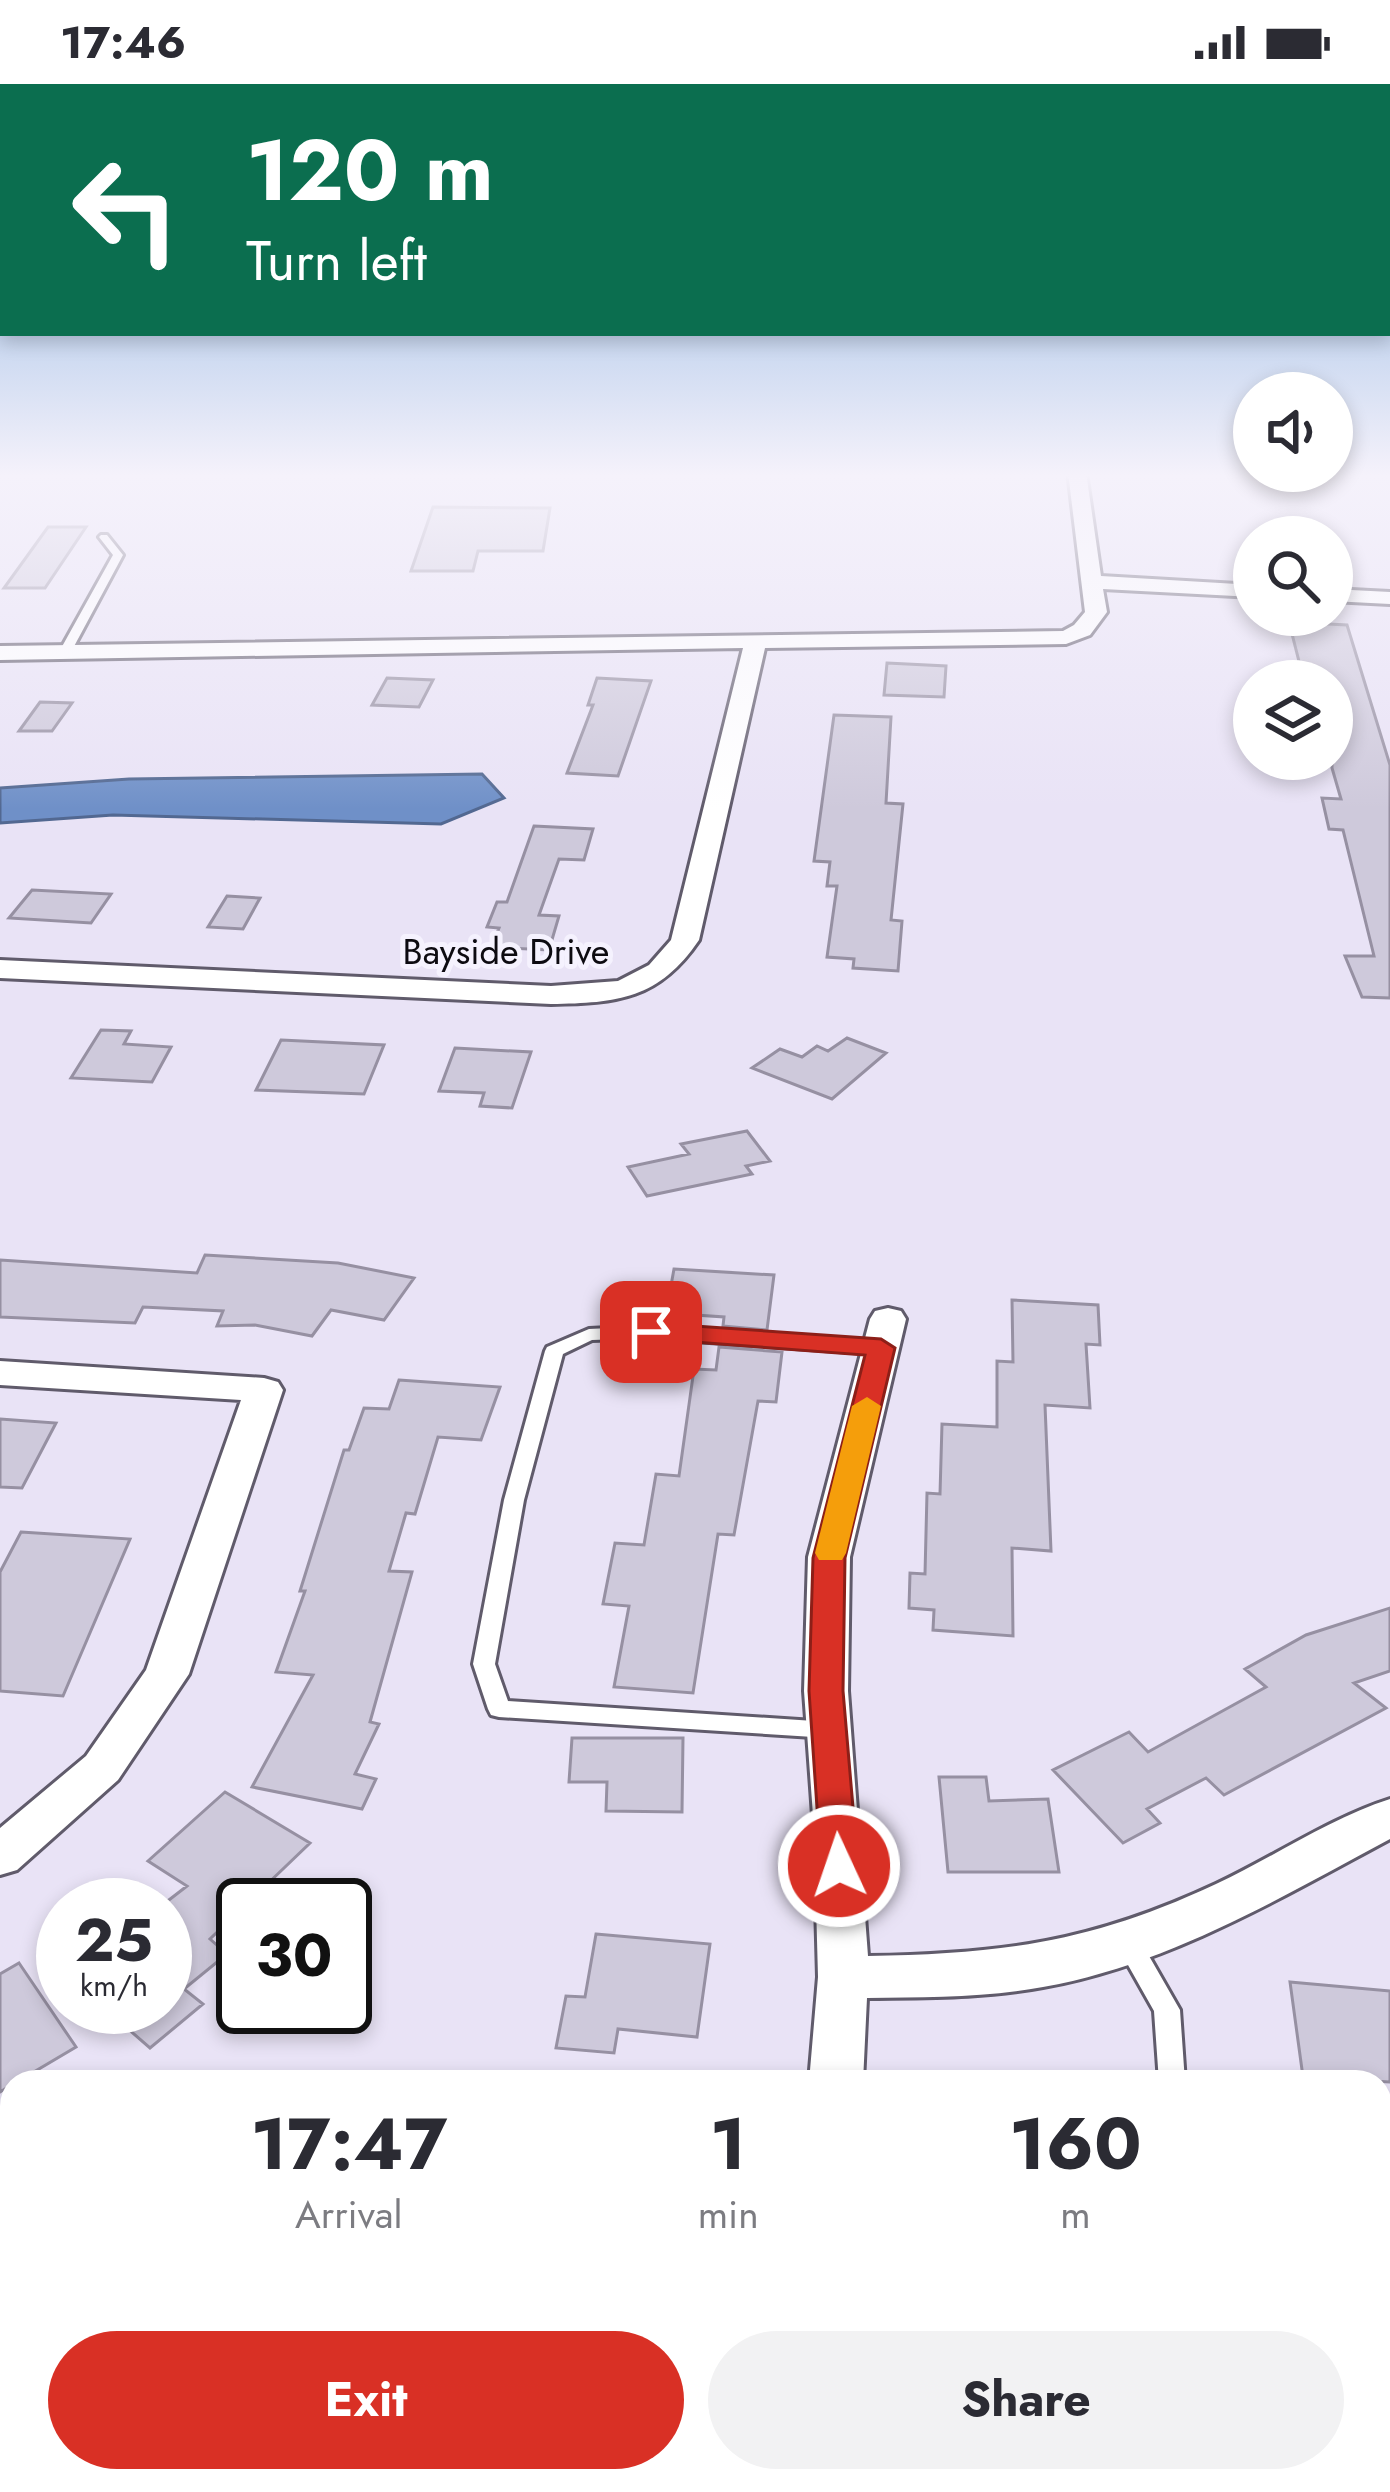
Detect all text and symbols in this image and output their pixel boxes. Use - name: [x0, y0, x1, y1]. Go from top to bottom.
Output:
- text: 17:46: [60, 10, 186, 75]
- text: 120 m: [246, 110, 494, 232]
- icon: left: [48, 132, 204, 288]
- text: Turn left: [246, 222, 427, 300]
- map controls: [1233, 372, 1353, 780]
- button: sound: [1233, 372, 1353, 492]
- button: search: [1233, 516, 1353, 636]
- button: layers: [1233, 660, 1353, 780]
- street label: Bayside Drive: [403, 925, 609, 977]
- pin: [600, 1281, 702, 1383]
- icon: arrive: [618, 1299, 684, 1365]
- position arrow: [776, 1803, 902, 1929]
- speed limit sign: 30: [216, 1878, 372, 2034]
- text: 25: [75, 1897, 153, 1984]
- text: km/h: [80, 1964, 148, 2007]
- text: 17:47: [250, 2092, 447, 2196]
- text: 1: [710, 2092, 747, 2196]
- text: 160: [1009, 2092, 1142, 2196]
- text: Arrival: [295, 2186, 403, 2243]
- text: min: [698, 2186, 759, 2243]
- text: m: [1060, 2186, 1091, 2243]
- button: Exit: [48, 2331, 684, 2469]
- button: Share: [708, 2331, 1344, 2469]

